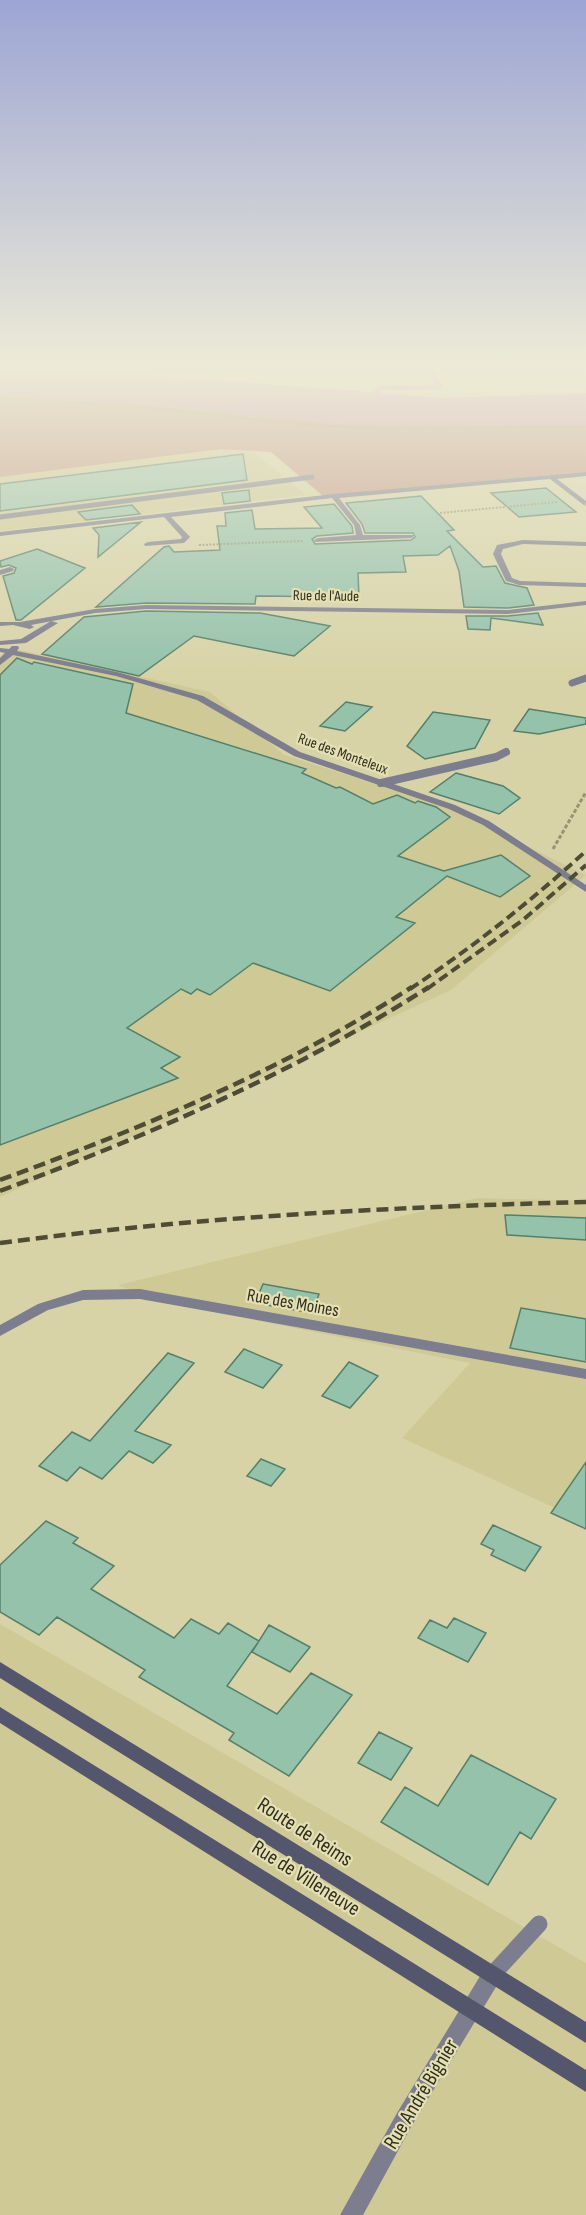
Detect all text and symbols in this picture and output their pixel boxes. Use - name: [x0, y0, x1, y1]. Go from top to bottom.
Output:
- street label: Rue de l'Aude: [293, 586, 359, 606]
- street label: Rue des Monteleux: [295, 729, 391, 779]
- street label: Rue des Moines: [245, 1285, 341, 1321]
- street label: Route de Reims: [253, 1792, 357, 1872]
- street label: Rue de Villeneuve: [247, 1835, 365, 1921]
- street label: Rue André Bignier: [378, 2034, 464, 2154]

